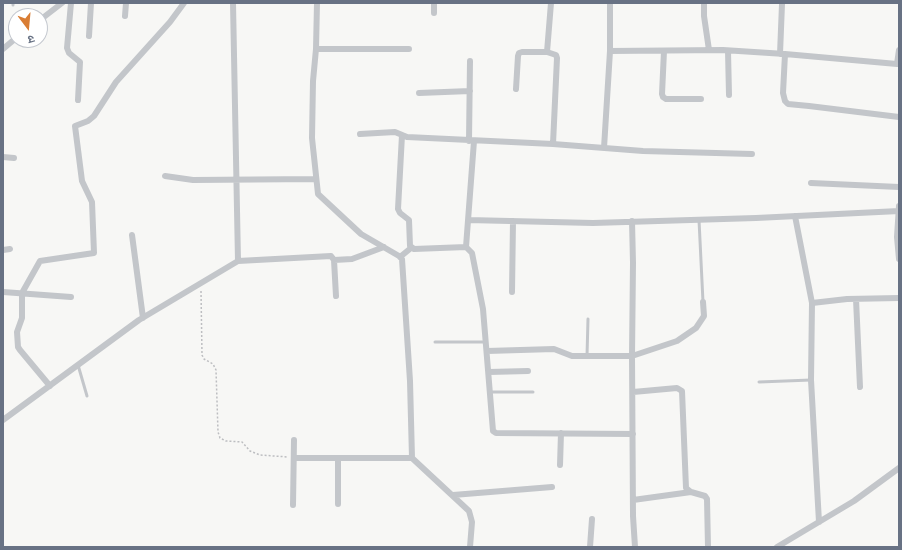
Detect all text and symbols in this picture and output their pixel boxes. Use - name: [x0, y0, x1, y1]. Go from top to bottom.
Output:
- north arrow: [8, 8, 48, 48]
- text: उ: [26, 32, 36, 46]

